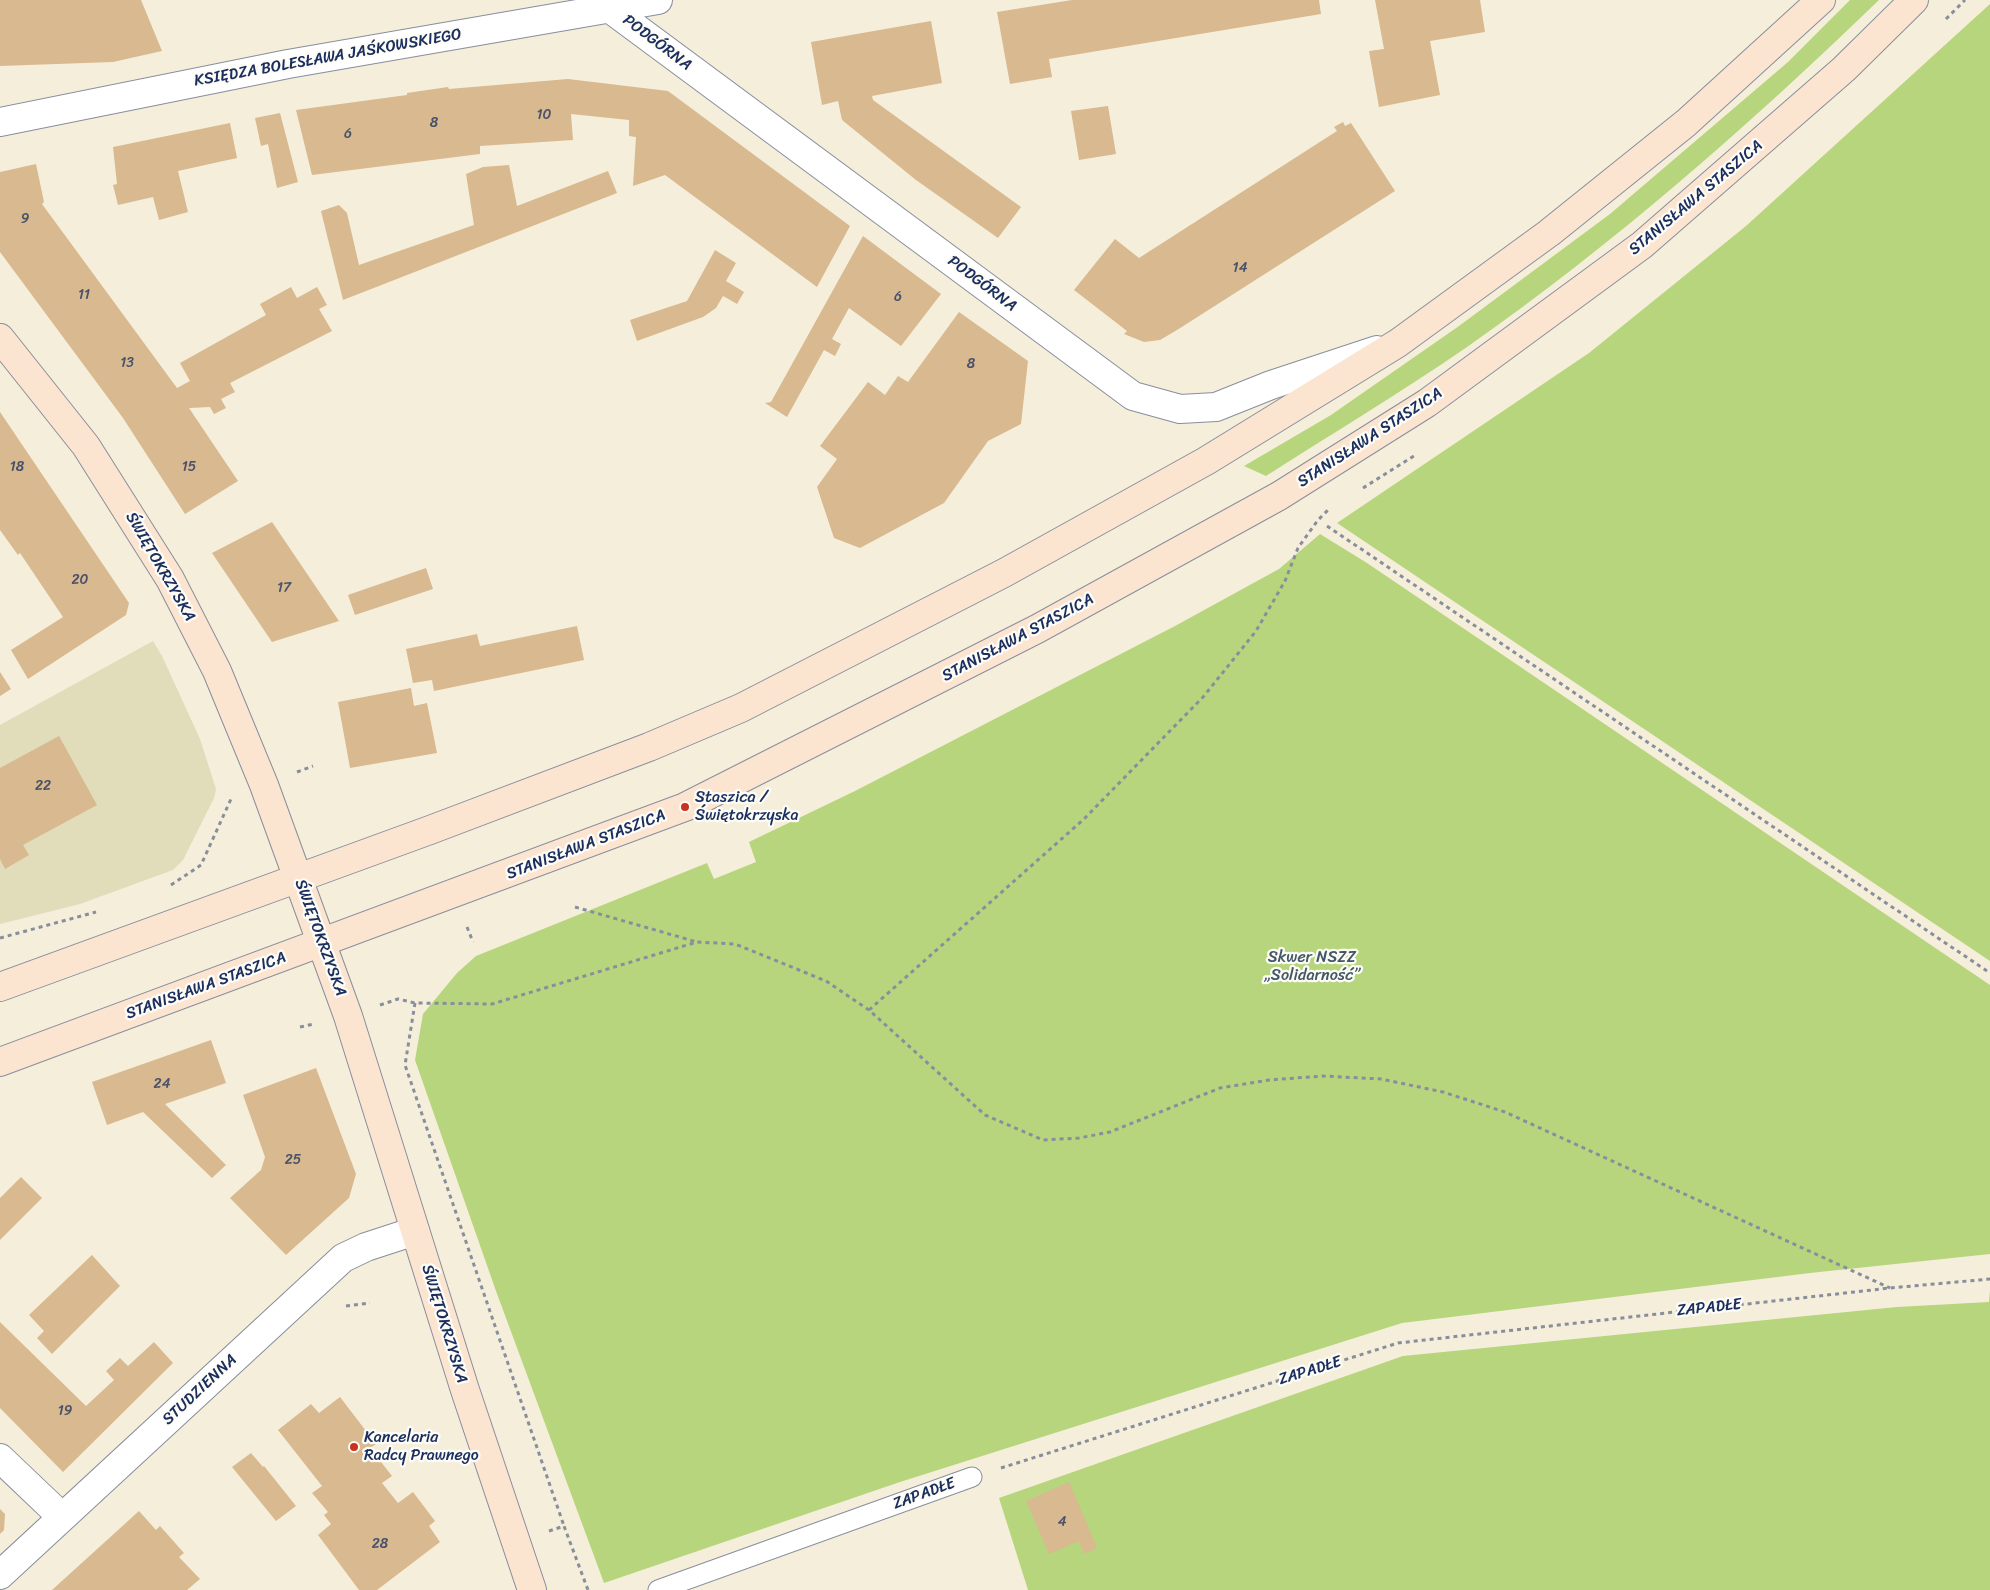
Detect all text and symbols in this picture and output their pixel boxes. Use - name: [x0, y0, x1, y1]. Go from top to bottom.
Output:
- street label: PODGÓRNA: [619, 11, 695, 75]
- street label: KSIĘDZA BOLESŁAWA JAŚKOWSKIEGO: [193, 25, 463, 91]
- house number: 10: [537, 107, 551, 123]
- house number: 8: [430, 115, 438, 131]
- house number: 6: [344, 126, 352, 142]
- street label: STANISŁAWA STASZICA: [1625, 136, 1767, 260]
- house number: 9: [21, 211, 29, 227]
- street label: PODGÓRNA: [944, 252, 1020, 316]
- house number: 14: [1233, 260, 1247, 276]
- house number: 11: [78, 287, 90, 303]
- house number: 6: [894, 289, 902, 305]
- house number: 13: [120, 355, 134, 371]
- house number: 8: [967, 356, 975, 372]
- street label: STANISŁAWA STASZICA: [1294, 384, 1446, 492]
- house number: 18: [10, 459, 24, 475]
- house number: 15: [182, 459, 196, 475]
- street label: ŚWIĘTOKRZYSKA: [121, 509, 199, 625]
- house number: 20: [72, 572, 88, 588]
- house number: 17: [277, 580, 291, 596]
- street label: STANISŁAWA STASZICA: [939, 590, 1097, 686]
- house number: 22: [35, 778, 51, 794]
- place label: Staszica / Świętokrzyska: [695, 788, 799, 826]
- marker: Staszica / Świętokrzyska: [679, 801, 691, 813]
- street label: STANISŁAWA STASZICA: [504, 806, 668, 884]
- street label: ŚWIĘTOKRZYSKA: [290, 877, 350, 999]
- street label: STANISŁAWA STASZICA: [123, 948, 289, 1024]
- park label: Skwer NSZZ „Solidarność”: [1265, 948, 1359, 986]
- house number: 24: [154, 1076, 170, 1092]
- house number: 25: [285, 1152, 301, 1168]
- street label: ŚWIĘTOKRZYSKA: [417, 1262, 471, 1386]
- street label: ZAPADŁE: [1676, 1295, 1742, 1321]
- street label: STUDZIENNA: [159, 1351, 241, 1429]
- street label: ZAPADŁE: [1276, 1352, 1344, 1390]
- house number: 19: [58, 1403, 72, 1419]
- place label: Kancelaria Radcy Prawnego: [364, 1428, 479, 1466]
- marker: Kancelaria Radcy Prawnego: [348, 1441, 360, 1453]
- street label: ZAPADŁE: [890, 1474, 958, 1514]
- house number: 4: [1058, 1514, 1066, 1530]
- house number: 28: [372, 1536, 388, 1552]

